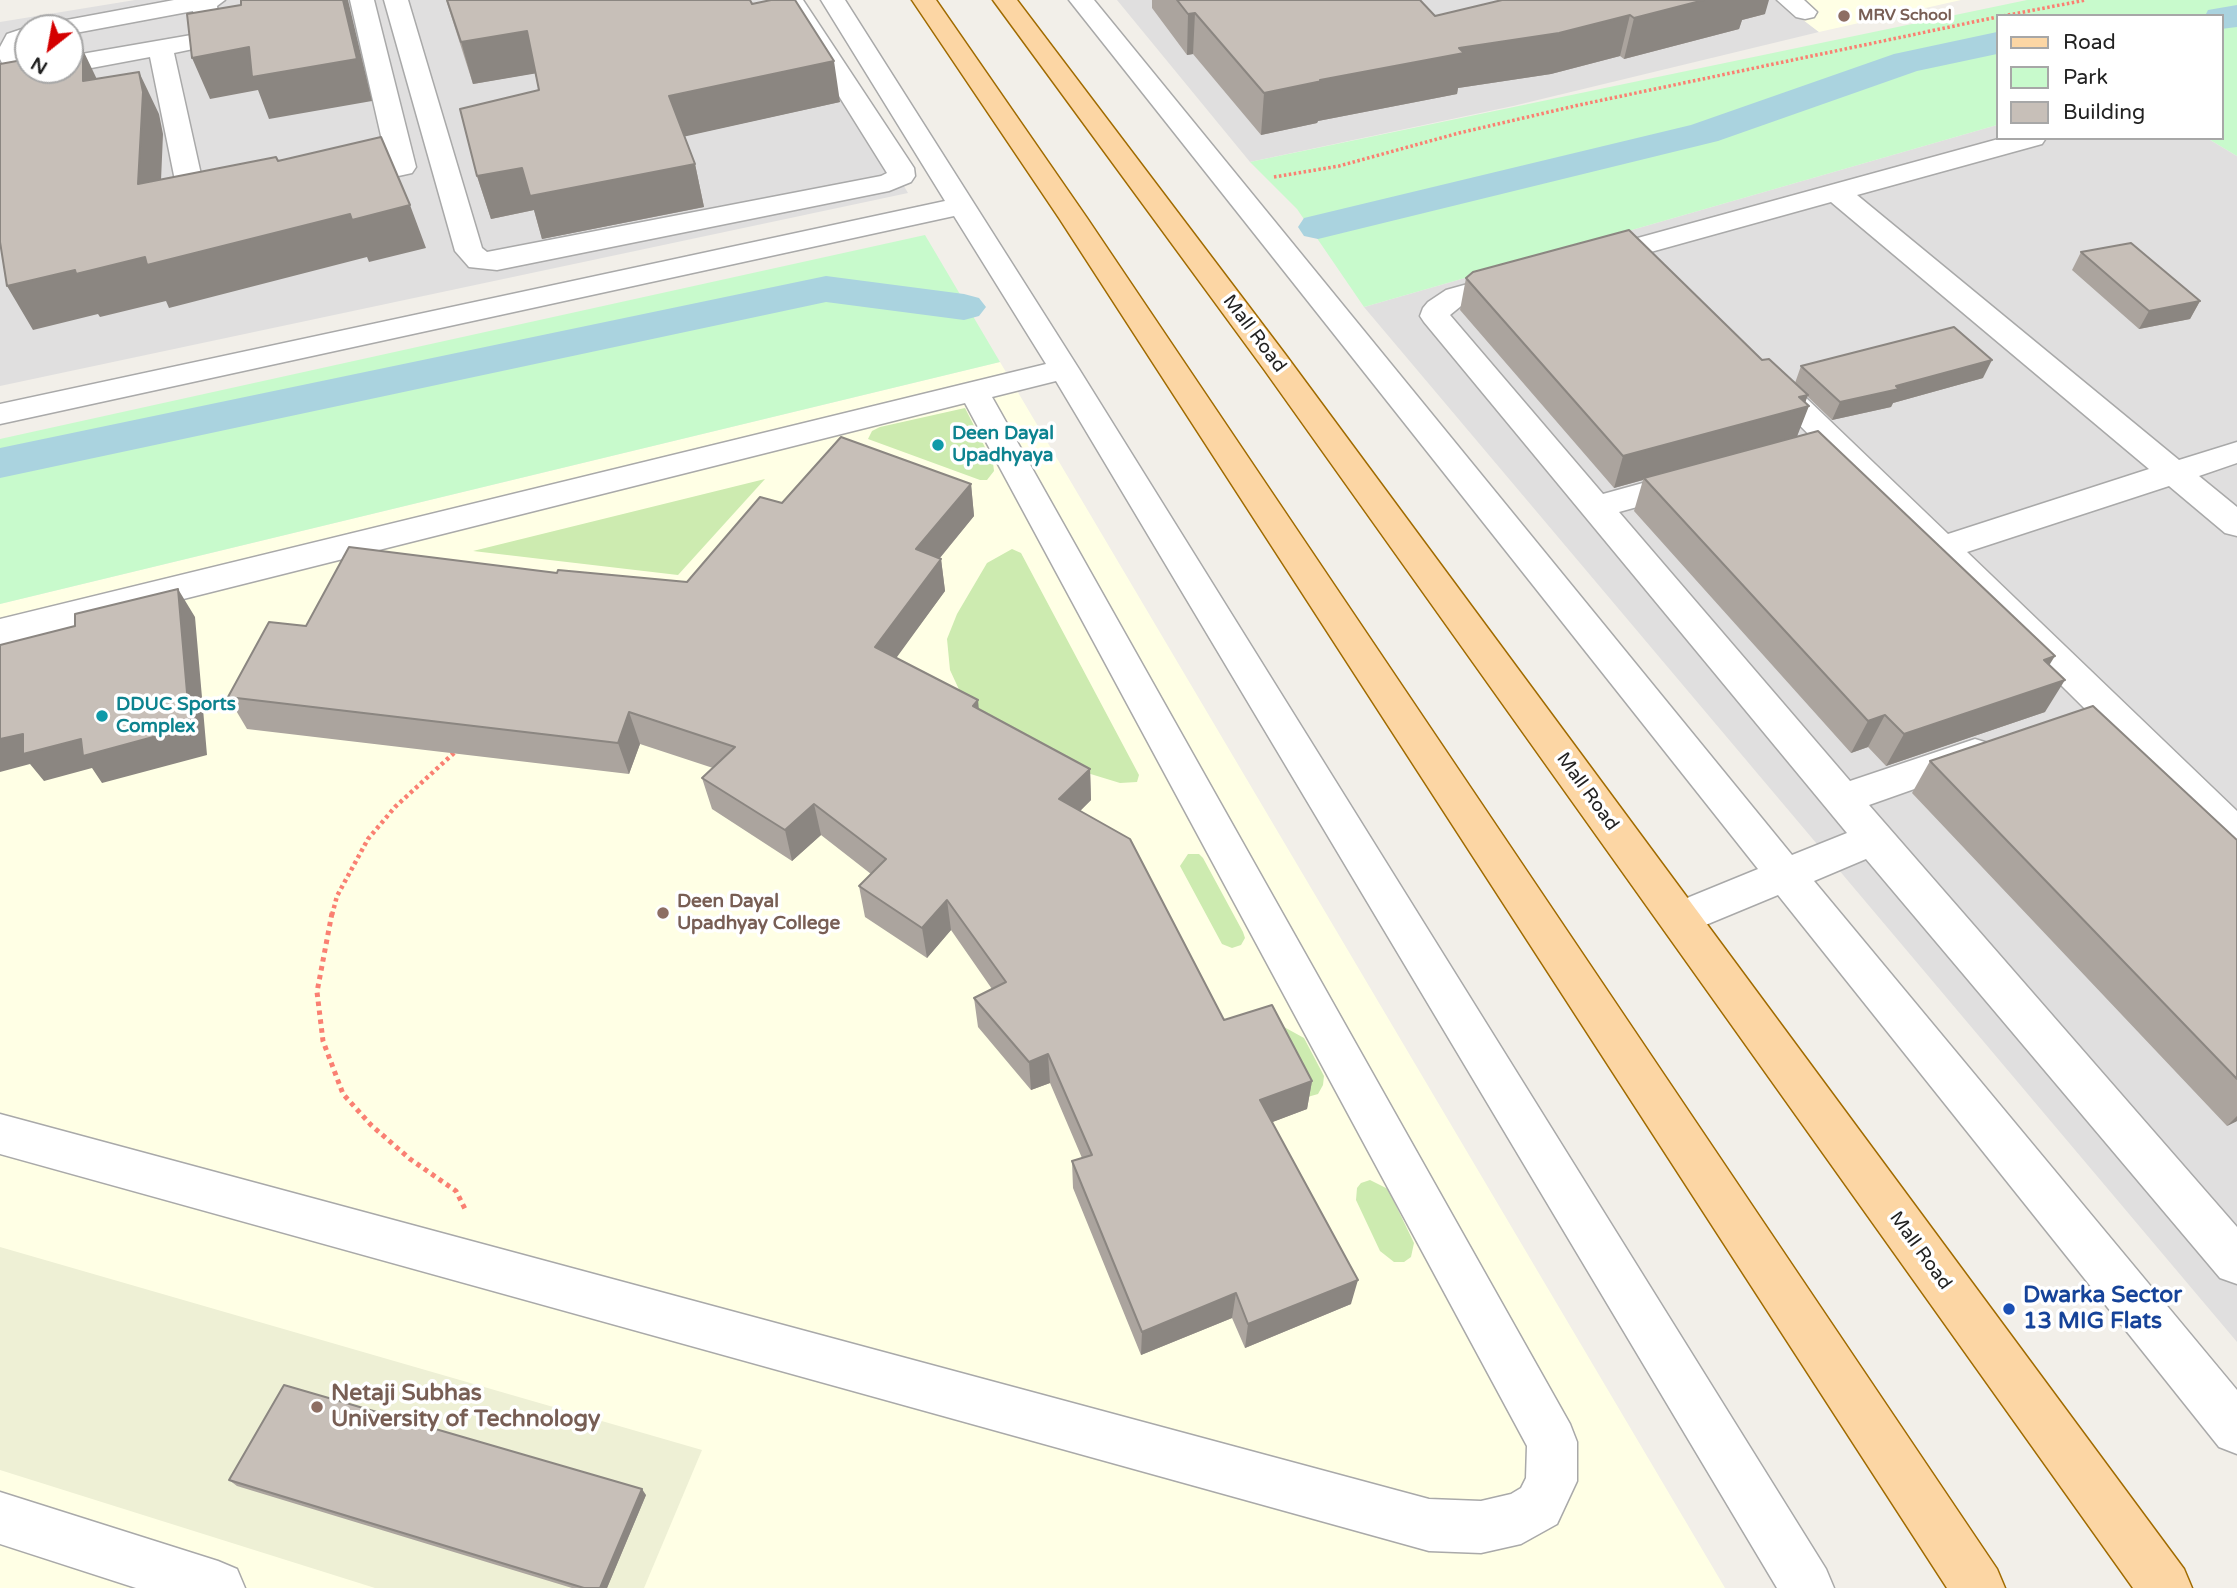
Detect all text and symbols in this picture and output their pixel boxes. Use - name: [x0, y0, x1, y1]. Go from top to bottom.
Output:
- place label: MRV School: [1858, 6, 1952, 26]
- marker: MRV School: [1836, 8, 1852, 24]
- north arrow: [14, 14, 84, 84]
- legend: [1996, 14, 2223, 140]
- text: Road: [2063, 30, 2116, 55]
- text: N: [27, 52, 51, 79]
- text: Park: [2063, 65, 2108, 90]
- text: Building: [2063, 100, 2145, 125]
- street label: Mall Road: [1217, 291, 1291, 377]
- place label: Deen Dayal Upadhyaya: [952, 423, 1054, 467]
- marker: Deen Dayal Upadhyaya: [930, 437, 946, 453]
- place label: DDUC Sports Complex: [116, 694, 236, 738]
- marker: DDUC Sports Complex: [94, 708, 110, 724]
- street label: Mall Road: [1551, 748, 1623, 836]
- place label: Deen Dayal Upadhyay College: [677, 891, 840, 935]
- marker: Deen Dayal Upadhyay College: [655, 905, 671, 921]
- street label: Mall Road: [1884, 1207, 1956, 1295]
- place label: Dwarka Sector 13 MIG Flats: [2023, 1282, 2182, 1336]
- marker: Dwarka Sector 13 MIG Flats: [2001, 1301, 2017, 1317]
- place label: Netaji Subhas University of Technology: [331, 1380, 600, 1434]
- marker: Netaji Subhas University of Technology: [309, 1399, 325, 1415]

